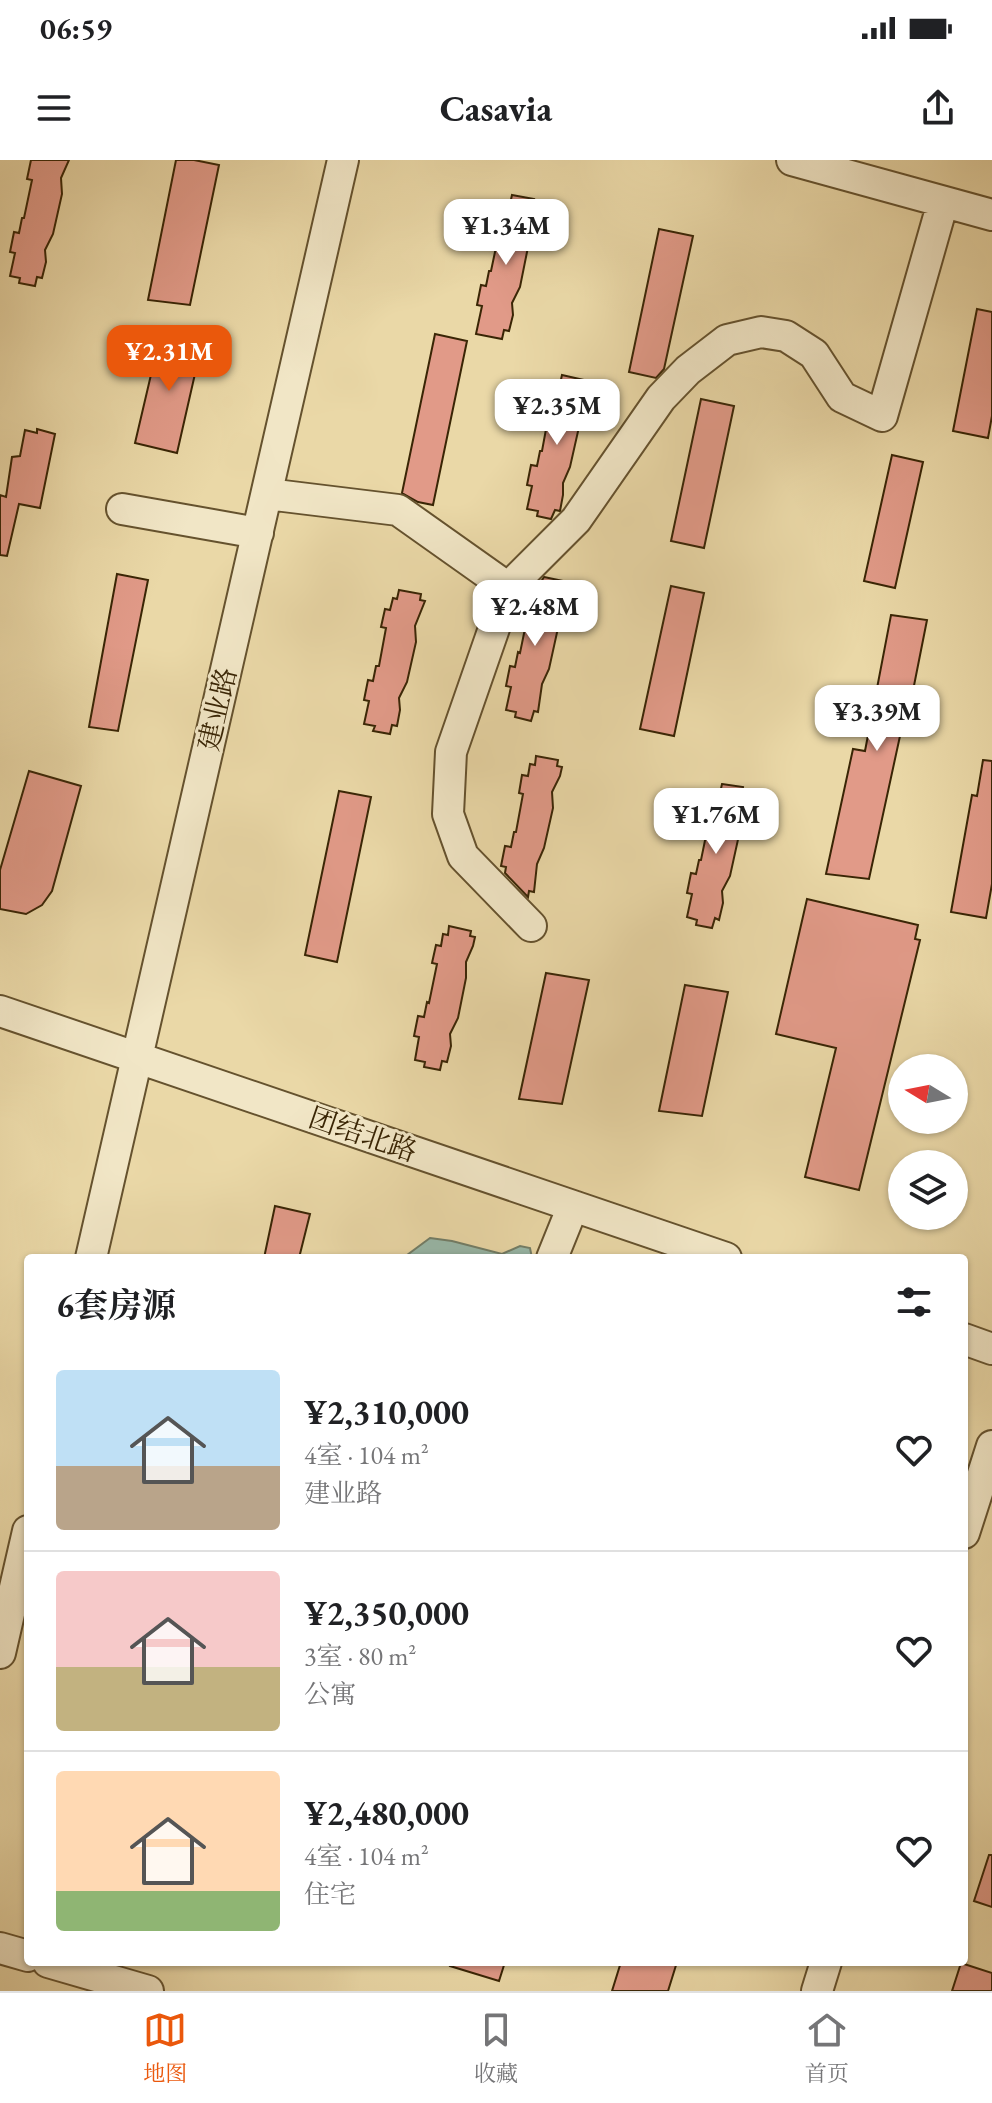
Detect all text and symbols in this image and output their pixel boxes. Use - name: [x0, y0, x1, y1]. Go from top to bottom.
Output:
- text: 06:59: [40, 9, 112, 48]
- text: Casavia: [440, 85, 552, 132]
- icon: menu: [32, 86, 76, 130]
- icon: share: [916, 86, 960, 130]
- pin: ¥1.34M: [441, 199, 571, 267]
- text: ¥1.34M: [462, 208, 550, 242]
- pin: ¥2.31M: [104, 325, 234, 393]
- text: ¥2.31M: [125, 334, 213, 368]
- pin: ¥2.35M: [492, 379, 622, 447]
- text: ¥2.35M: [513, 388, 601, 422]
- pin: ¥2.48M: [470, 580, 600, 648]
- text: ¥2.48M: [491, 589, 579, 623]
- street label: 建业路: [190, 664, 244, 754]
- pin: ¥3.39M: [812, 685, 942, 753]
- text: ¥3.39M: [833, 694, 921, 728]
- pin: ¥1.76M: [651, 788, 781, 856]
- text: ¥1.76M: [672, 797, 760, 831]
- north arrow: [888, 1054, 968, 1134]
- map controls: [888, 1054, 968, 1230]
- street label: 团结北路: [304, 1099, 422, 1169]
- button: layers: [888, 1150, 968, 1230]
- icon: filters: [892, 1280, 936, 1324]
- text: 6套房源: [56, 1283, 176, 1327]
- text: ¥2,310,000: [304, 1390, 469, 1434]
- icon: home: [120, 1402, 216, 1498]
- icon: heart: [892, 1428, 936, 1472]
- text: 4室 · 104 m²: [304, 1438, 429, 1472]
- text: 建业路: [304, 1476, 382, 1510]
- text: ¥2,350,000: [304, 1591, 469, 1635]
- icon: home: [120, 1603, 216, 1699]
- icon: heart: [892, 1629, 936, 1673]
- text: 3室 · 80 m²: [304, 1639, 416, 1673]
- text: 公寓: [304, 1677, 356, 1711]
- text: ¥2,480,000: [304, 1791, 469, 1835]
- icon: home: [120, 1803, 216, 1899]
- icon: heart: [892, 1829, 936, 1873]
- text: 4室 · 104 m²: [304, 1839, 429, 1873]
- text: 住宅: [304, 1877, 356, 1911]
- tab: 地图: [143, 2008, 187, 2088]
- tab: 收藏: [474, 2008, 518, 2088]
- tab: 首页: [805, 2008, 849, 2088]

